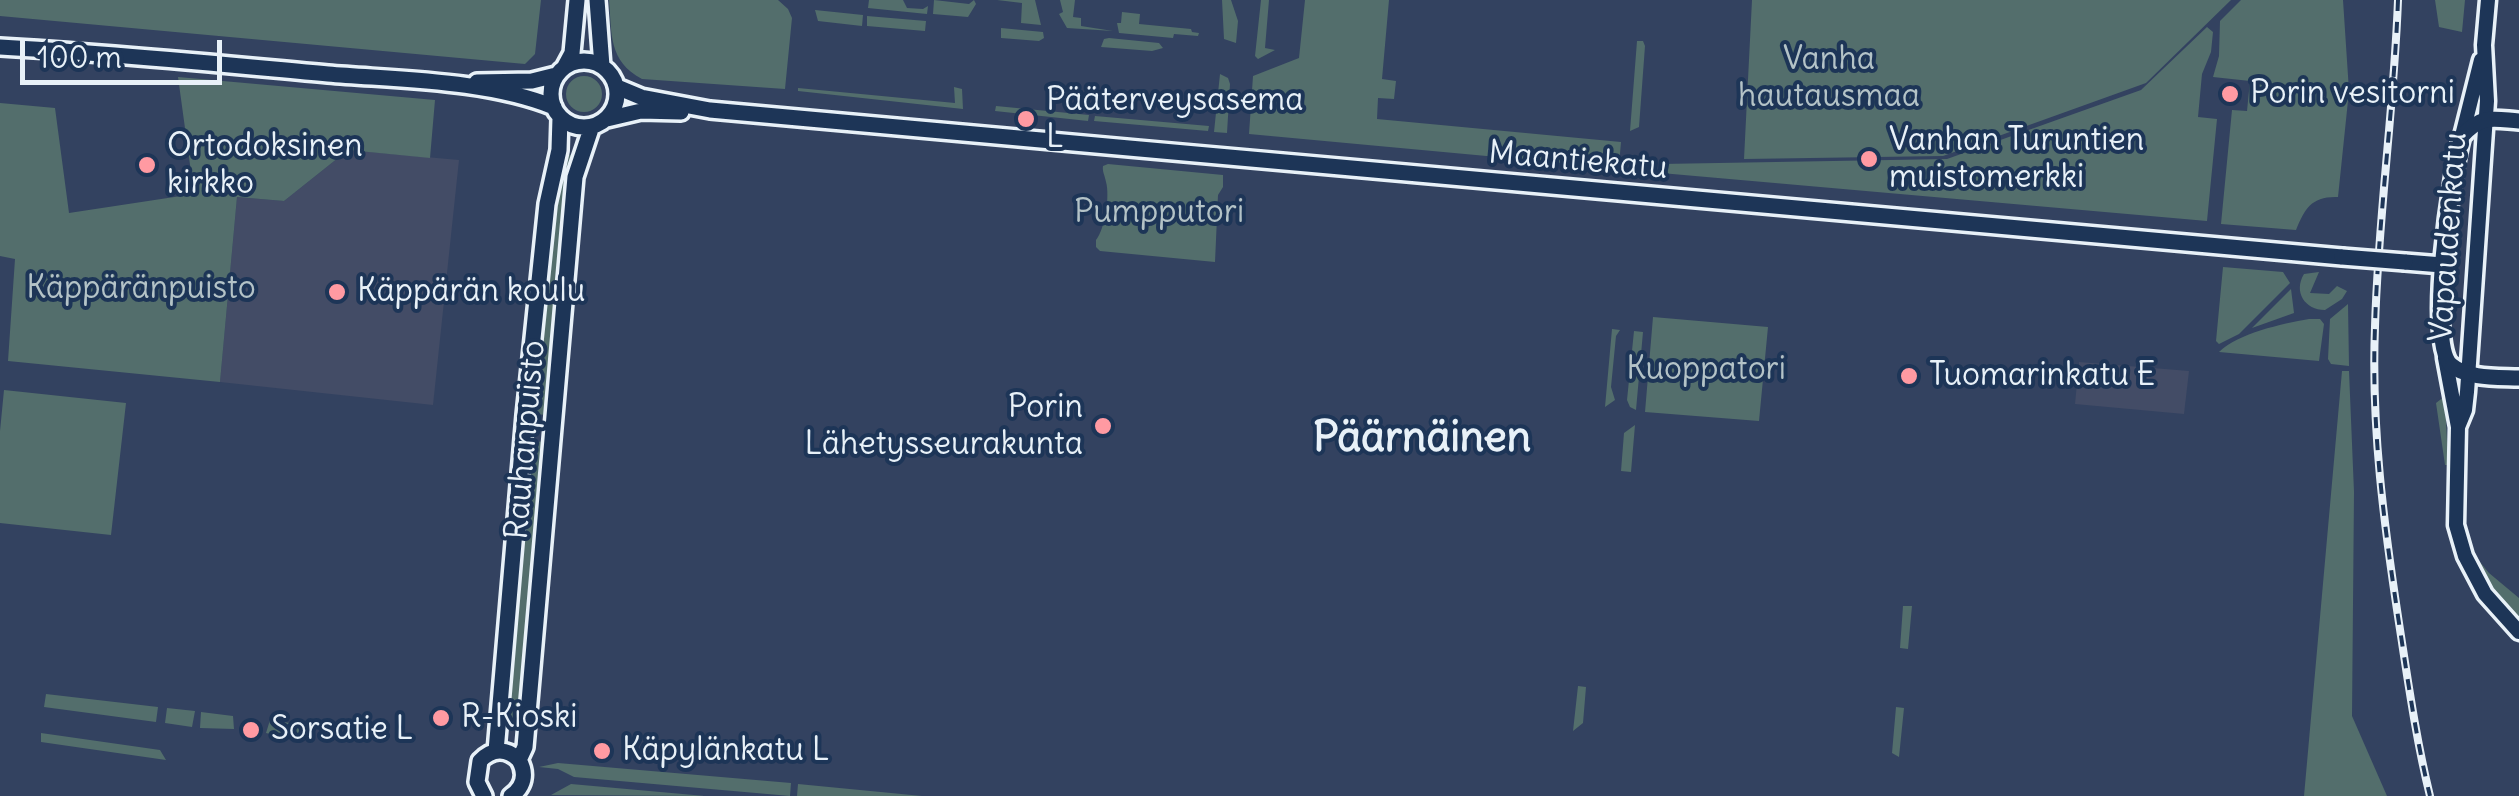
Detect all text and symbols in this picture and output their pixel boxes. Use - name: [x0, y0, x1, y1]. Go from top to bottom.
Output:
- scale bar: [25, 20, 228, 82]
- text: 100 m: [37, 38, 122, 76]
- park label: Vanha hautausmaa: [1738, 41, 1920, 116]
- place label: Porin vesitorni: [2250, 75, 2455, 113]
- place label: Pääterveysasema L: [1046, 82, 1304, 157]
- marker: Porin vesitorni: [2219, 83, 2241, 105]
- marker: Pääterveysasema L: [1015, 108, 1037, 130]
- place label: Vanhan Turuntien muistomerkki: [1889, 122, 2144, 197]
- place label: Ortodoksinen kirkko: [167, 128, 363, 203]
- street label: Vapaudenkatu: [2423, 131, 2475, 343]
- street label: Maantiekatu: [1487, 134, 1669, 188]
- marker: Vanhan Turuntien muistomerkki: [1858, 148, 1880, 170]
- marker: Ortodoksinen kirkko: [136, 154, 158, 176]
- park label: Pumpputori: [1074, 194, 1244, 232]
- park label: Käppäränpuisto: [26, 270, 256, 308]
- place label: Käppärän koulu: [357, 273, 585, 311]
- marker: Käppärän koulu: [326, 281, 348, 303]
- street label: Rauhanpuisto: [498, 339, 554, 541]
- park label: Kuoppatori: [1626, 351, 1786, 389]
- place label: Tuomarinkatu E: [1929, 357, 2155, 395]
- marker: Tuomarinkatu E: [1898, 365, 1920, 387]
- place label: Porin Lähetysseurakunta: [805, 389, 1083, 464]
- district label: Päärnäinen: [1313, 414, 1531, 464]
- marker: Porin Lähetysseurakunta: [1092, 415, 1114, 437]
- place label: R-Kioski: [461, 699, 577, 737]
- marker: R-Kioski: [430, 707, 452, 729]
- place label: Sorsatie L: [271, 711, 413, 749]
- marker: Sorsatie L: [240, 719, 262, 741]
- place label: Käpylänkatu L: [622, 732, 829, 770]
- marker: Käpylänkatu L: [591, 740, 613, 762]

